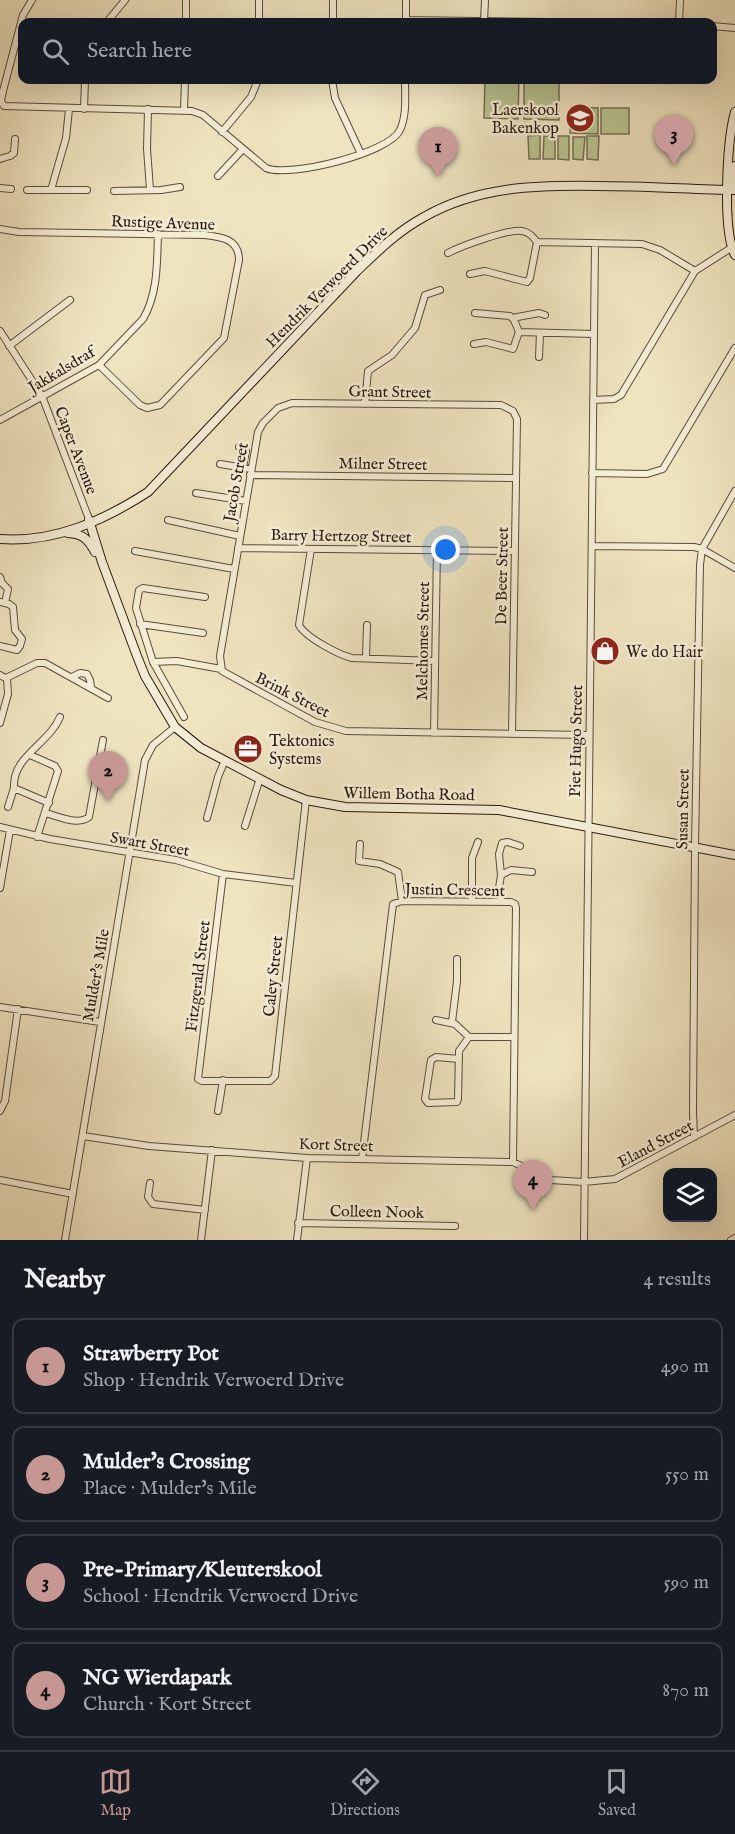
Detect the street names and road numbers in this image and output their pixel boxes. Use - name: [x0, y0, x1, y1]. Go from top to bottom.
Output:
- street label: Rustige Avenue: [111, 212, 215, 236]
- street label: Hendrik Verwoerd Drive: [262, 222, 393, 353]
- street label: Jakkalsdraf: [23, 341, 102, 399]
- street label: Grant Street: [348, 382, 432, 404]
- street label: Caper Avenue: [49, 404, 101, 498]
- street label: Jacob Street: [220, 441, 254, 526]
- street label: Milner Street: [338, 454, 428, 476]
- street label: Barry Hertzog Street: [270, 526, 412, 548]
- street label: De Beer Street: [492, 526, 514, 625]
- street label: Melchomes Street: [413, 581, 435, 701]
- street label: Brink Street: [251, 668, 333, 723]
- street label: Piet Hugo Street: [566, 684, 588, 797]
- street label: Susan Street: [673, 768, 695, 850]
- street label: Willem Botha Road: [343, 784, 475, 806]
- street label: Swart Street: [109, 828, 191, 862]
- street label: Justin Crescent: [403, 880, 506, 902]
- street label: Fitzgerald Street: [182, 919, 216, 1033]
- street label: Mulder's Mile: [79, 928, 115, 1023]
- street label: Caley Street: [260, 934, 288, 1018]
- street label: Eland Street: [615, 1116, 698, 1173]
- street label: Kort Street: [298, 1135, 374, 1157]
- street label: Colleen Nook: [330, 1202, 425, 1224]

